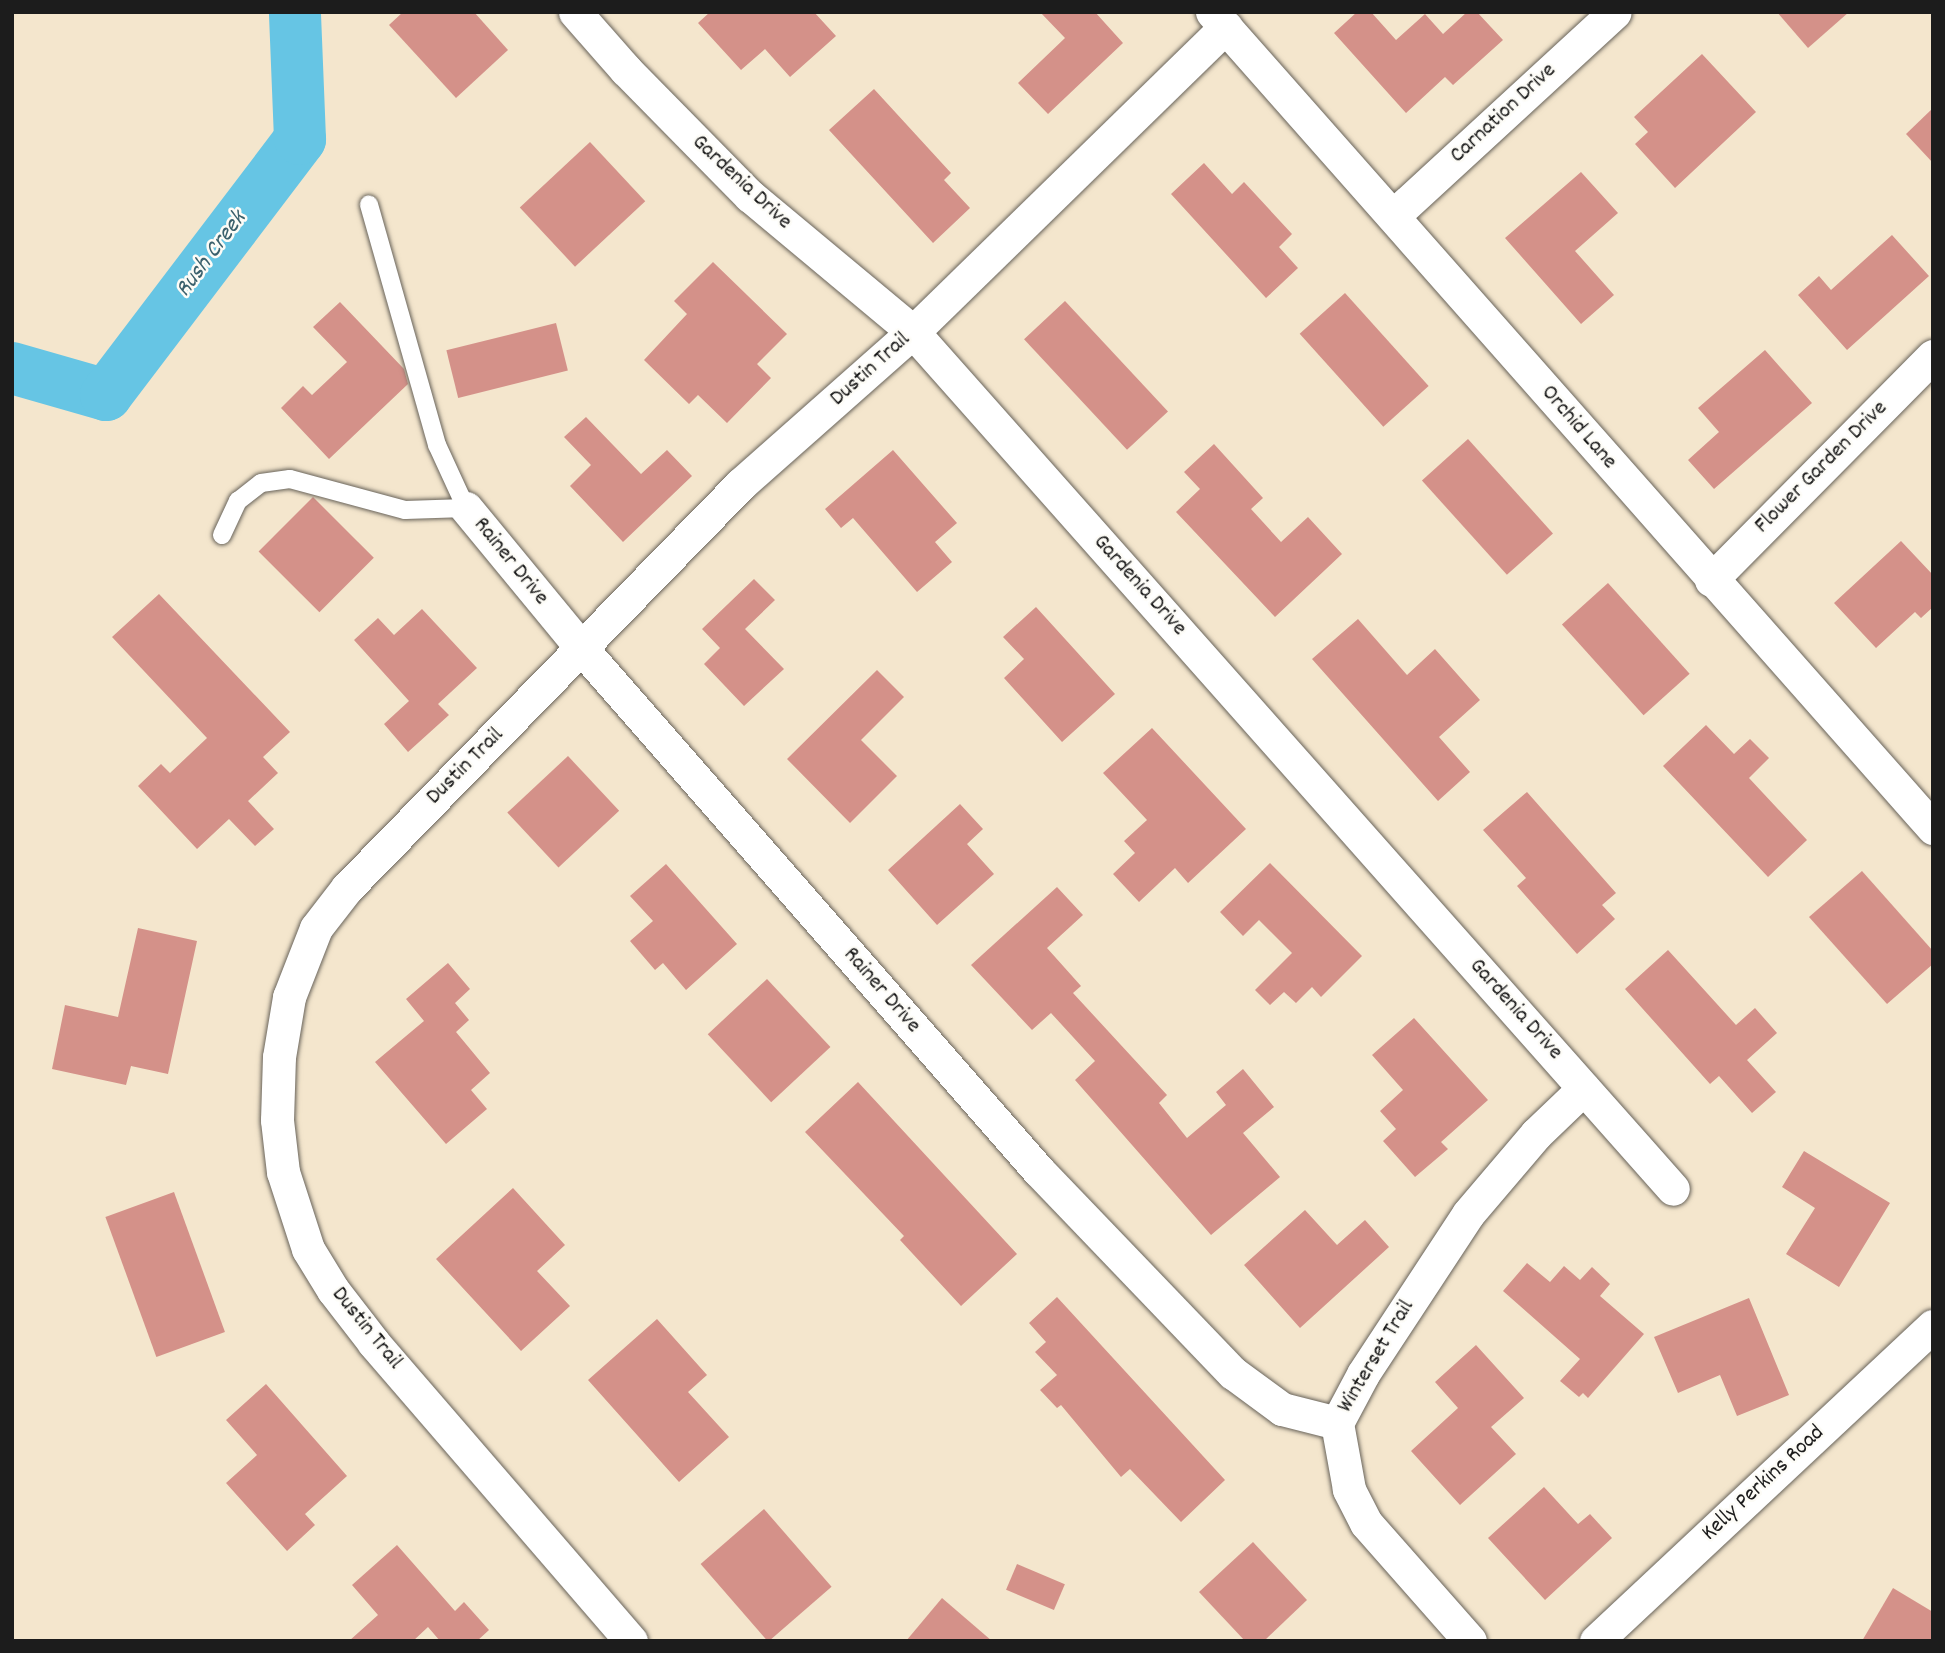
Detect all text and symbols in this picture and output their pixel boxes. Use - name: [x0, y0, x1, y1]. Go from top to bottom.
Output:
- street label: Carnation Drive: [1445, 58, 1563, 170]
- street label: Gardenia Drive: [685, 130, 797, 236]
- water label: Rush Creek: [170, 206, 254, 304]
- street label: Dustin Trail: [825, 327, 917, 413]
- street label: Orchid Lane: [1534, 380, 1622, 476]
- street label: Flower Garden Drive: [1750, 396, 1894, 540]
- street label: Rainer Drive: [466, 512, 554, 612]
- street label: Gardenia Drive: [1086, 530, 1192, 642]
- street label: Dustin Trail: [422, 723, 510, 811]
- street label: Rainer Drive: [836, 942, 926, 1040]
- street label: Gardenia Drive: [1462, 954, 1568, 1066]
- street label: Dustin Trail: [324, 1282, 408, 1376]
- street label: Winterset Trail: [1332, 1295, 1422, 1419]
- street label: Kelly Perkins Road: [1697, 1420, 1831, 1548]

